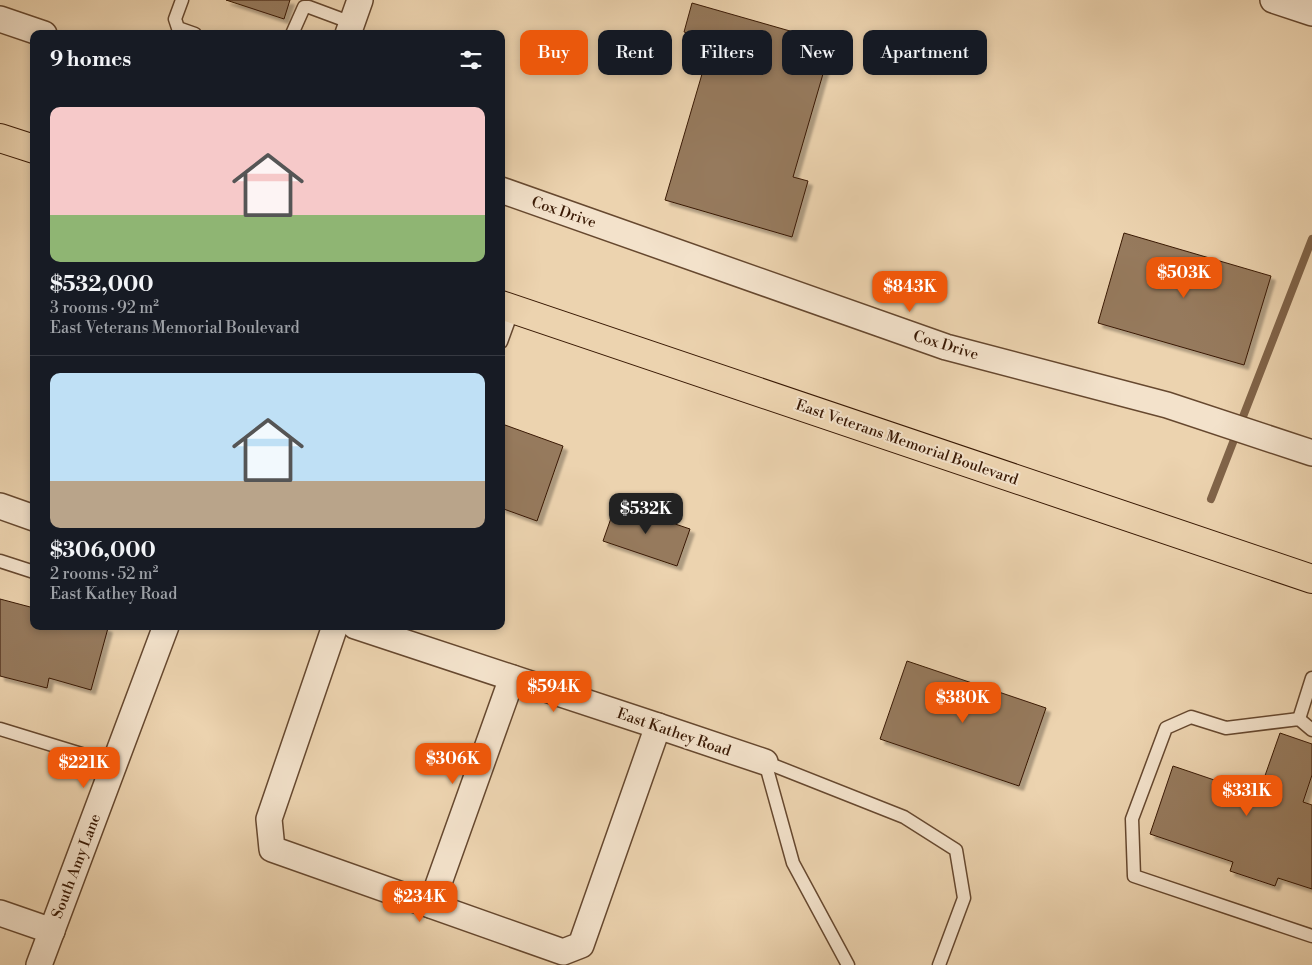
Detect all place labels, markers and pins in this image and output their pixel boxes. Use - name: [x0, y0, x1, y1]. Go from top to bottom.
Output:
- pin: $503K: [1149, 256, 1219, 299]
- pin: $843K: [875, 270, 945, 313]
- pin: $532K: [611, 492, 681, 535]
- pin: $594K: [519, 670, 589, 713]
- pin: $380K: [928, 682, 998, 724]
- pin: $306K: [418, 742, 488, 785]
- pin: $221K: [49, 746, 119, 789]
- pin: $331K: [1212, 774, 1282, 817]
- pin: $234K: [385, 880, 455, 923]

